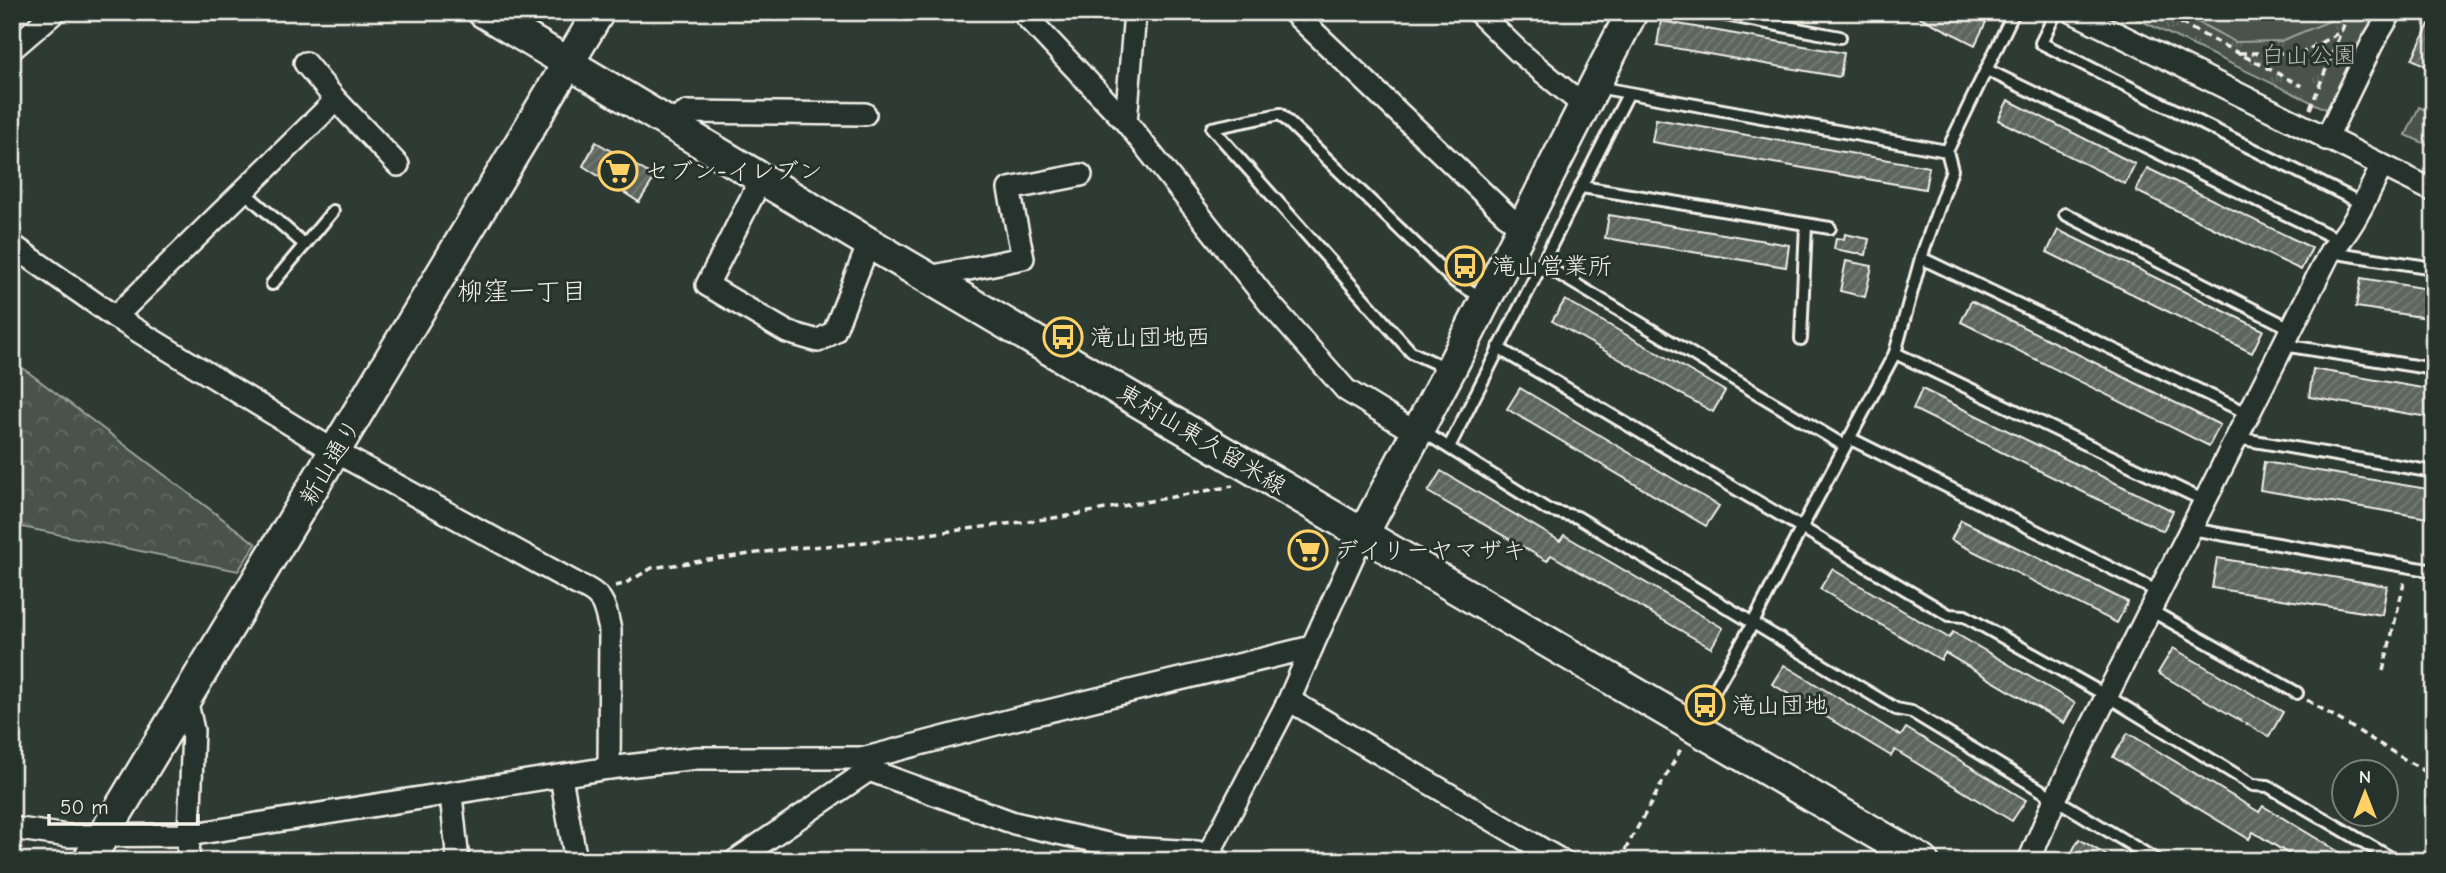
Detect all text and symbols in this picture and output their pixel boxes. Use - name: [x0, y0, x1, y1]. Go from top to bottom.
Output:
- park label: 白山公園: [2261, 41, 2357, 69]
- supermarket icon: セブン-イレブン: [597, 150, 639, 192]
- place label: セブン-イレブン: [645, 157, 823, 185]
- bus stop icon: 滝山営業所: [1444, 245, 1486, 287]
- place label: 滝山営業所: [1492, 252, 1612, 280]
- district label: 柳窪一丁目: [457, 277, 587, 307]
- bus stop icon: 滝山団地西: [1042, 316, 1084, 358]
- place label: 滝山団地西: [1090, 323, 1210, 351]
- street label: 東村山東久留米線: [1113, 378, 1291, 500]
- street label: 新山通り: [293, 414, 367, 510]
- supermarket icon: デイリーヤマザキ: [1287, 529, 1329, 571]
- place label: デイリーヤマザキ: [1335, 536, 1526, 564]
- bus stop icon: 滝山団地: [1684, 684, 1726, 726]
- place label: 滝山団地: [1732, 691, 1828, 719]
- north arrow: [2330, 758, 2400, 828]
- text: N: [2359, 766, 2371, 788]
- scale bar: [49, 782, 198, 826]
- text: 50 m: [60, 795, 109, 819]

